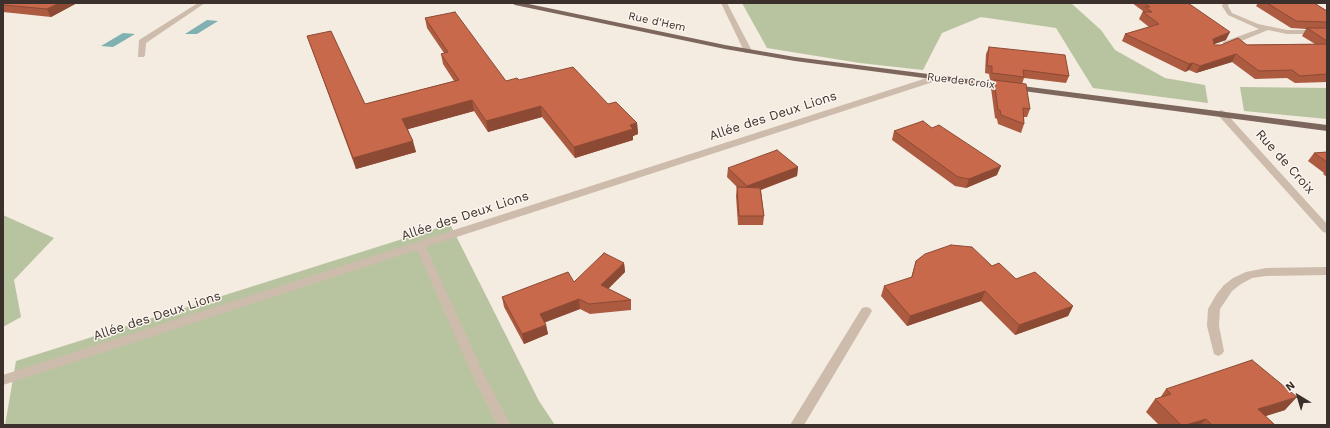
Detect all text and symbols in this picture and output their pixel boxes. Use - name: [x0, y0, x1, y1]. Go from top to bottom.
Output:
- street label: Rue d'Hem: [627, 9, 687, 35]
- street label: Rue de Croix: [926, 70, 996, 92]
- street label: Allée des Deux Lions: [707, 88, 839, 144]
- street label: Rue de Croix: [1252, 127, 1318, 197]
- street label: Allée des Deux Lions: [399, 188, 531, 244]
- street label: Allée des Deux Lions: [91, 288, 223, 344]
- north arrow: [1278, 376, 1318, 416]
- text: N: [1283, 379, 1298, 394]

